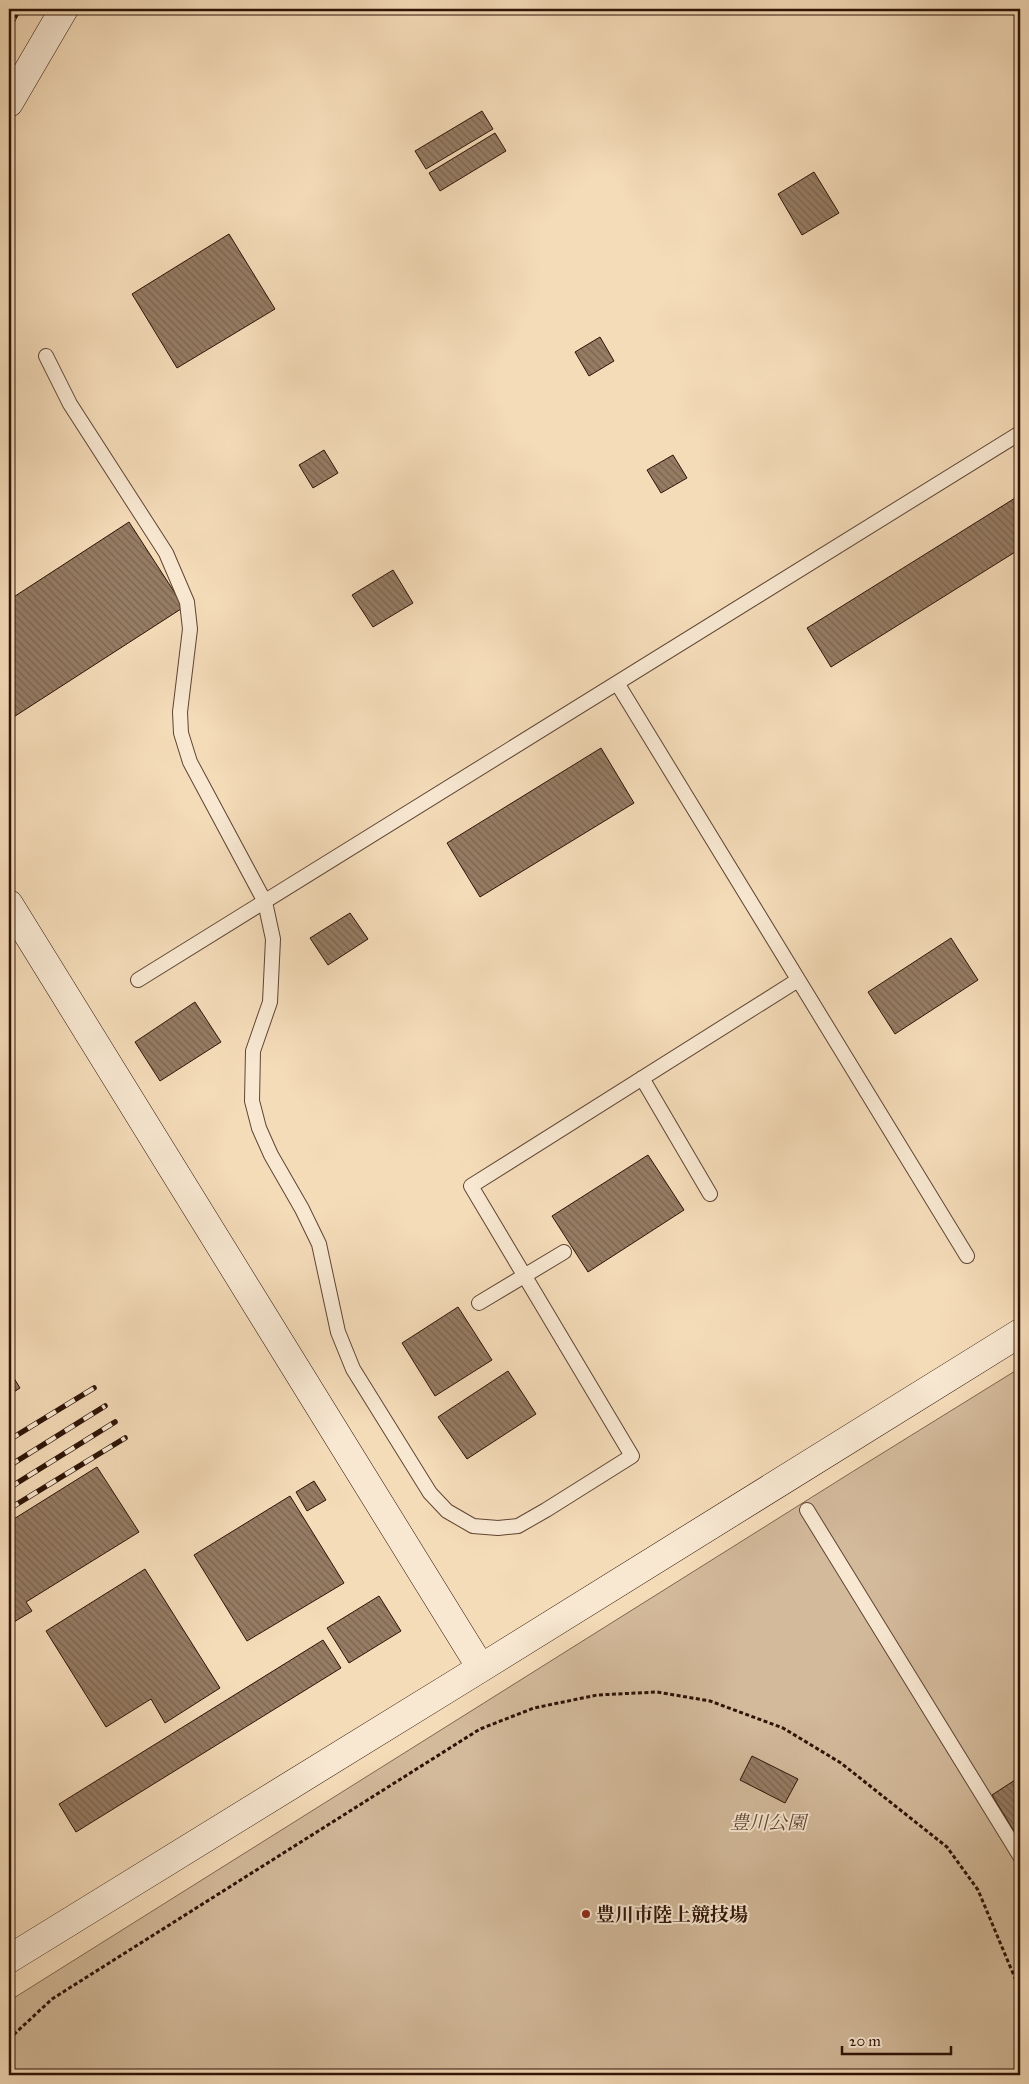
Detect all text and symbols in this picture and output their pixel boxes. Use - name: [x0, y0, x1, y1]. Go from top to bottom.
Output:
- park label: 豊川公園: [730, 1811, 809, 1834]
- place label: 豊川市陸上競技場: [596, 1903, 748, 1926]
- marker: 豊川市陸上競技場: [580, 1908, 592, 1920]
- scale bar: [842, 2024, 950, 2056]
- text: 20 m: [849, 2032, 881, 2050]

